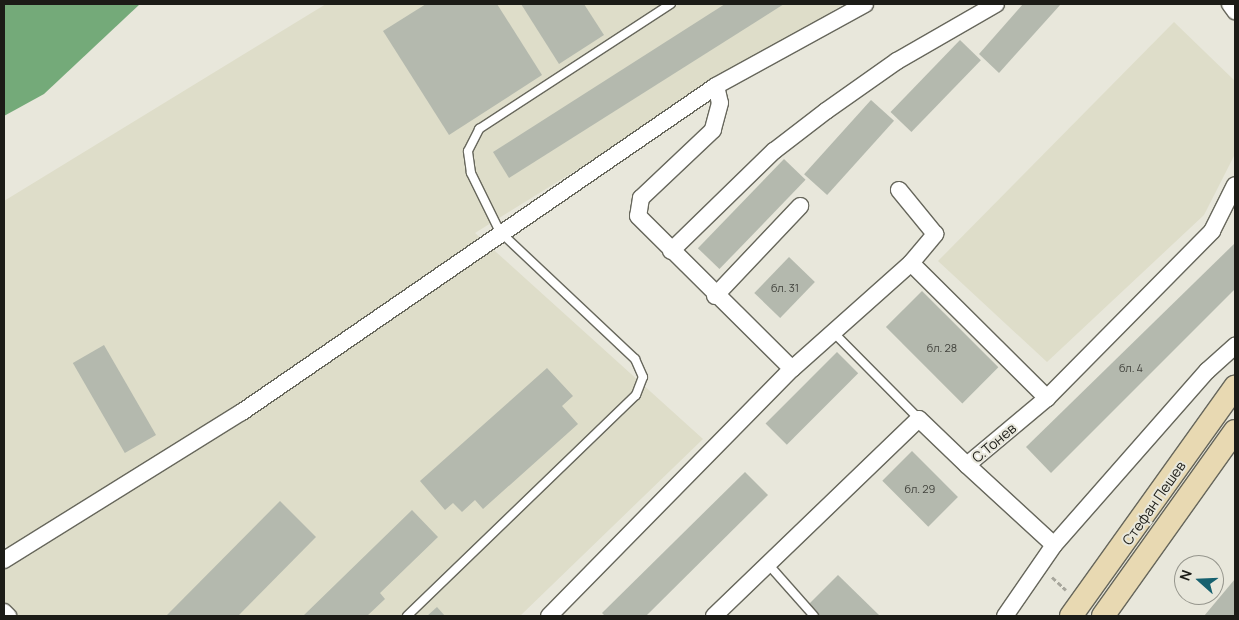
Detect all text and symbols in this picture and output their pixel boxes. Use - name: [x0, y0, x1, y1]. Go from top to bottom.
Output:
- house number: бл. 31: [771, 281, 799, 295]
- house number: бл. 28: [927, 341, 957, 355]
- house number: бл. 4: [1119, 361, 1143, 375]
- street label: С.Тонев: [969, 420, 1019, 466]
- street label: Стефан Пешев: [1119, 458, 1189, 548]
- house number: бл. 29: [905, 482, 935, 496]
- north arrow: [1174, 555, 1224, 605]
- text: N: [1175, 567, 1196, 583]

